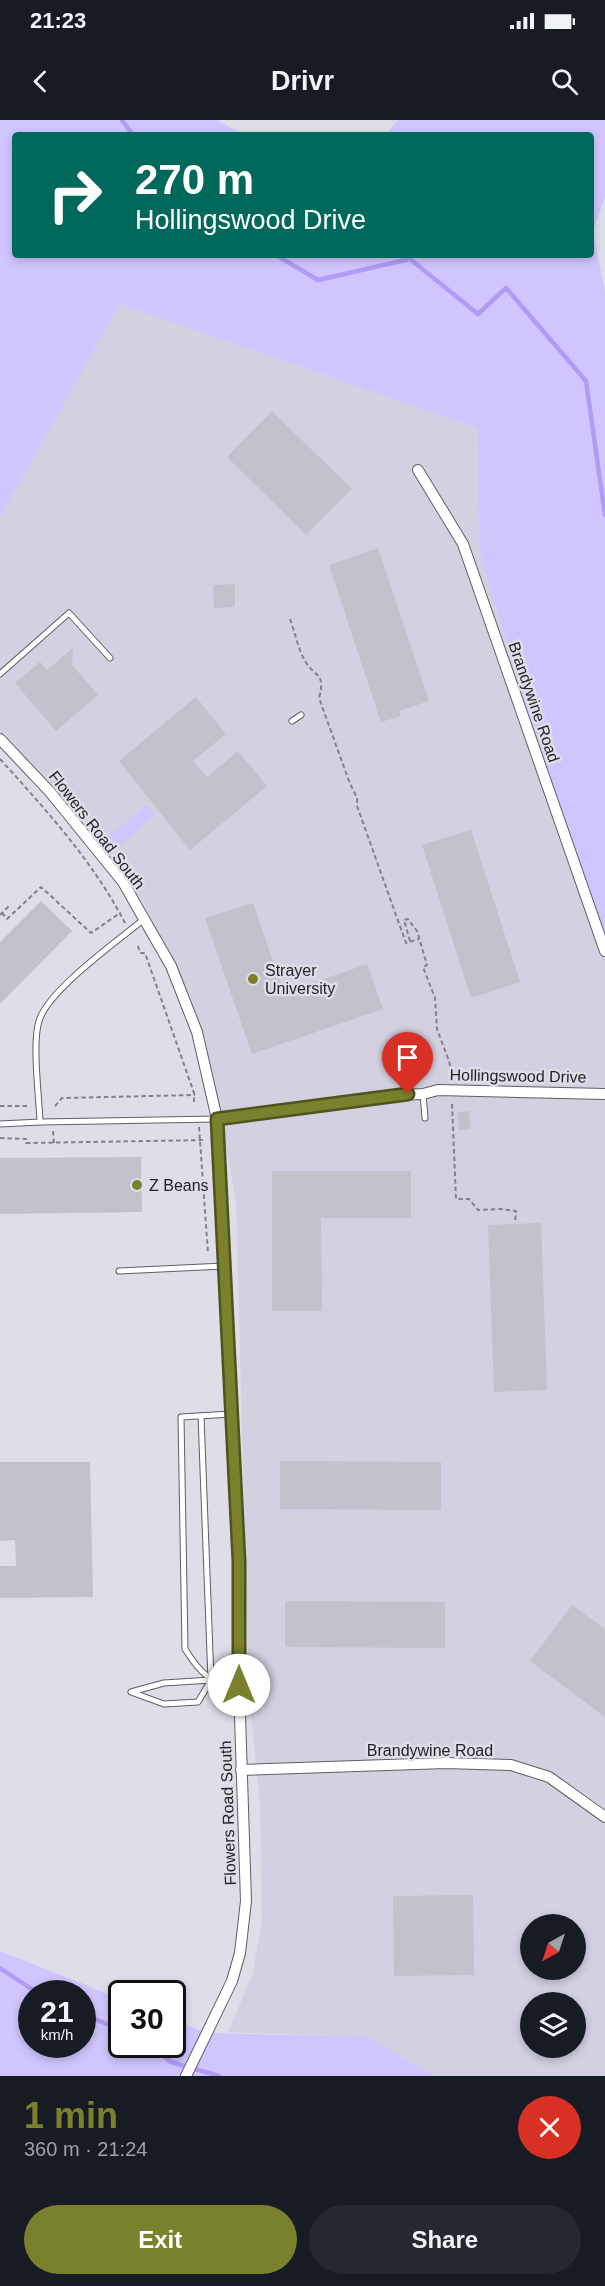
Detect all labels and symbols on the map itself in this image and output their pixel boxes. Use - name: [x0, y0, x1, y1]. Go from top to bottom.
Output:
- street label: Brandywine Road: [505, 640, 563, 764]
- street label: Flowers Road South: [46, 768, 148, 892]
- place label: Strayer University: [265, 962, 335, 997]
- marker: Strayer University: [246, 972, 260, 986]
- pin: [382, 1032, 433, 1094]
- street label: Hollingswood Drive: [449, 1066, 587, 1086]
- place label: Z Beans: [149, 1177, 209, 1194]
- marker: Z Beans: [130, 1178, 144, 1192]
- position arrow: [207, 1653, 271, 1717]
- street label: Flowers Road South: [217, 1740, 239, 1886]
- street label: Brandywine Road: [367, 1742, 493, 1759]
- north arrow: [520, 1914, 586, 1980]
- speed limit sign: 30: [108, 1980, 186, 2058]

